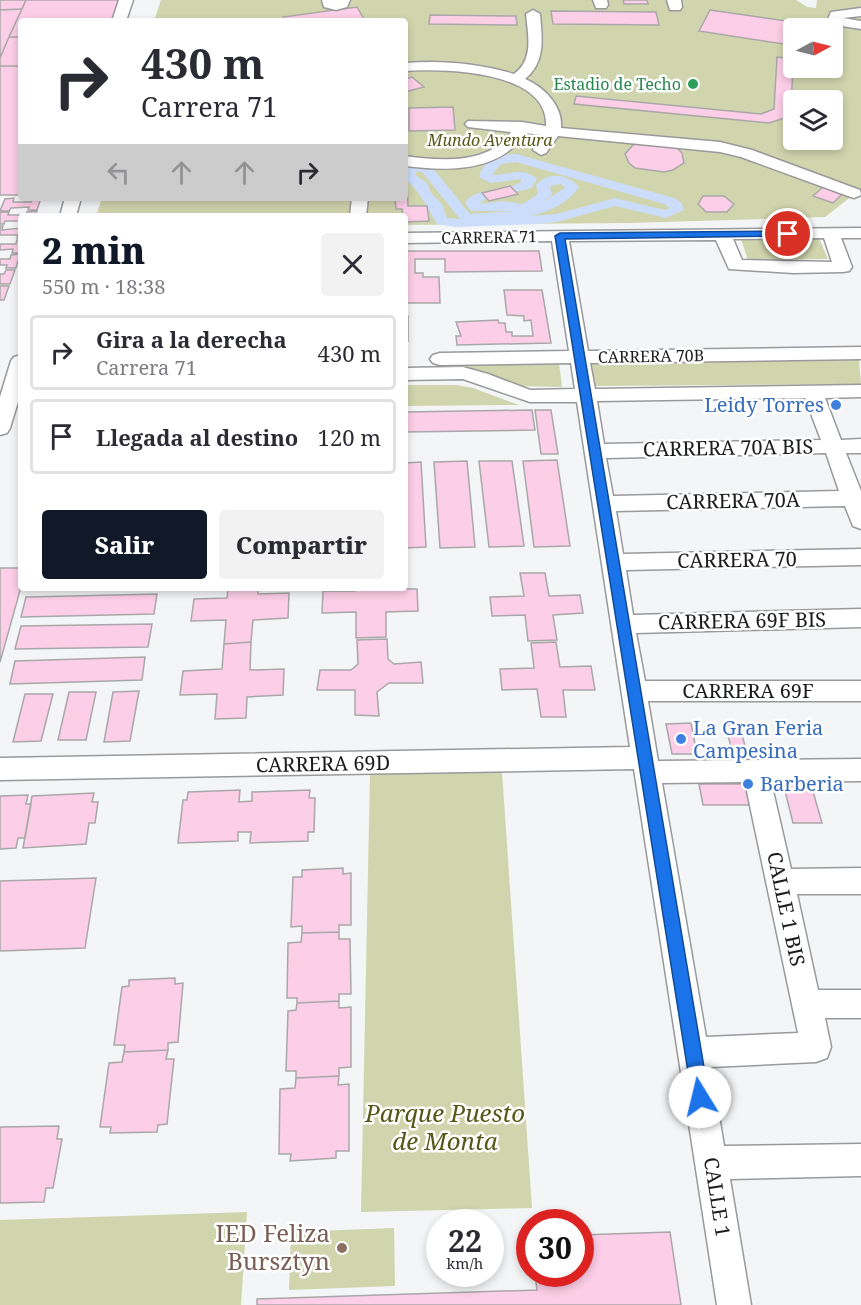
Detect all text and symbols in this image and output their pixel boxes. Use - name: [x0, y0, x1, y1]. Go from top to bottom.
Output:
- north arrow: [783, 18, 843, 78]
- map controls: [783, 18, 843, 150]
- text: 430 m: [141, 34, 265, 91]
- icon: right: [42, 42, 120, 120]
- place label: Estadio de Techo: [553, 73, 681, 95]
- marker: Estadio de Techo: [686, 77, 700, 91]
- text: Carrera 71: [141, 88, 277, 125]
- button: layers: [783, 90, 843, 150]
- park label: Mundo Aventura: [426, 129, 553, 151]
- icon: left: [102, 156, 135, 189]
- icon: ahead: [165, 156, 198, 189]
- icon: ahead: [228, 156, 261, 189]
- icon: right: [291, 156, 324, 189]
- pin: [762, 208, 813, 259]
- icon: arrive: [771, 217, 804, 250]
- street label: CARRERA 71: [441, 225, 537, 249]
- text: 2 min: [42, 226, 145, 275]
- button: close: [321, 233, 384, 296]
- text: 550 m · 18:38: [42, 273, 165, 300]
- text: Gira a la derecha: [96, 324, 287, 354]
- icon: right: [45, 336, 78, 369]
- text: 430 m: [318, 338, 381, 368]
- street label: CARRERA 70B: [598, 344, 704, 368]
- text: Carrera 71: [96, 354, 197, 381]
- place label: Leidy Torres: [704, 391, 824, 418]
- marker: Leidy Torres: [829, 398, 843, 412]
- icon: arrive: [45, 420, 78, 453]
- text: Llegada al destino: [96, 422, 298, 452]
- text: 120 m: [318, 422, 381, 452]
- street label: CARRERA 70A BIS: [643, 433, 813, 462]
- street label: CARRERA 70A: [666, 486, 801, 515]
- button: Salir: [42, 510, 207, 579]
- button: Compartir: [219, 510, 384, 579]
- street label: CARRERA 70: [677, 545, 797, 574]
- street label: CARRERA 69F BIS: [658, 606, 826, 635]
- street label: CARRERA 69F: [682, 677, 814, 704]
- place label: La Gran Feria Campesina: [693, 714, 823, 764]
- marker: La Gran Feria Campesina: [674, 732, 688, 746]
- street label: CARRERA 69D: [256, 749, 390, 778]
- place label: Barberia: [760, 770, 844, 797]
- marker: Barberia: [741, 777, 755, 791]
- street label: CALLE 1 BIS: [761, 849, 812, 969]
- position arrow: [668, 1065, 732, 1129]
- park label: Parque Puesto de Monta: [364, 1096, 525, 1157]
- street label: CALLE 1: [698, 1155, 737, 1239]
- speed limit sign: 30: [516, 1209, 594, 1287]
- place label: IED Feliza Bursztyn: [216, 1216, 330, 1277]
- text: 22: [448, 1220, 482, 1261]
- marker: IED Feliza Bursztyn: [335, 1241, 349, 1255]
- text: km/h: [447, 1253, 483, 1273]

